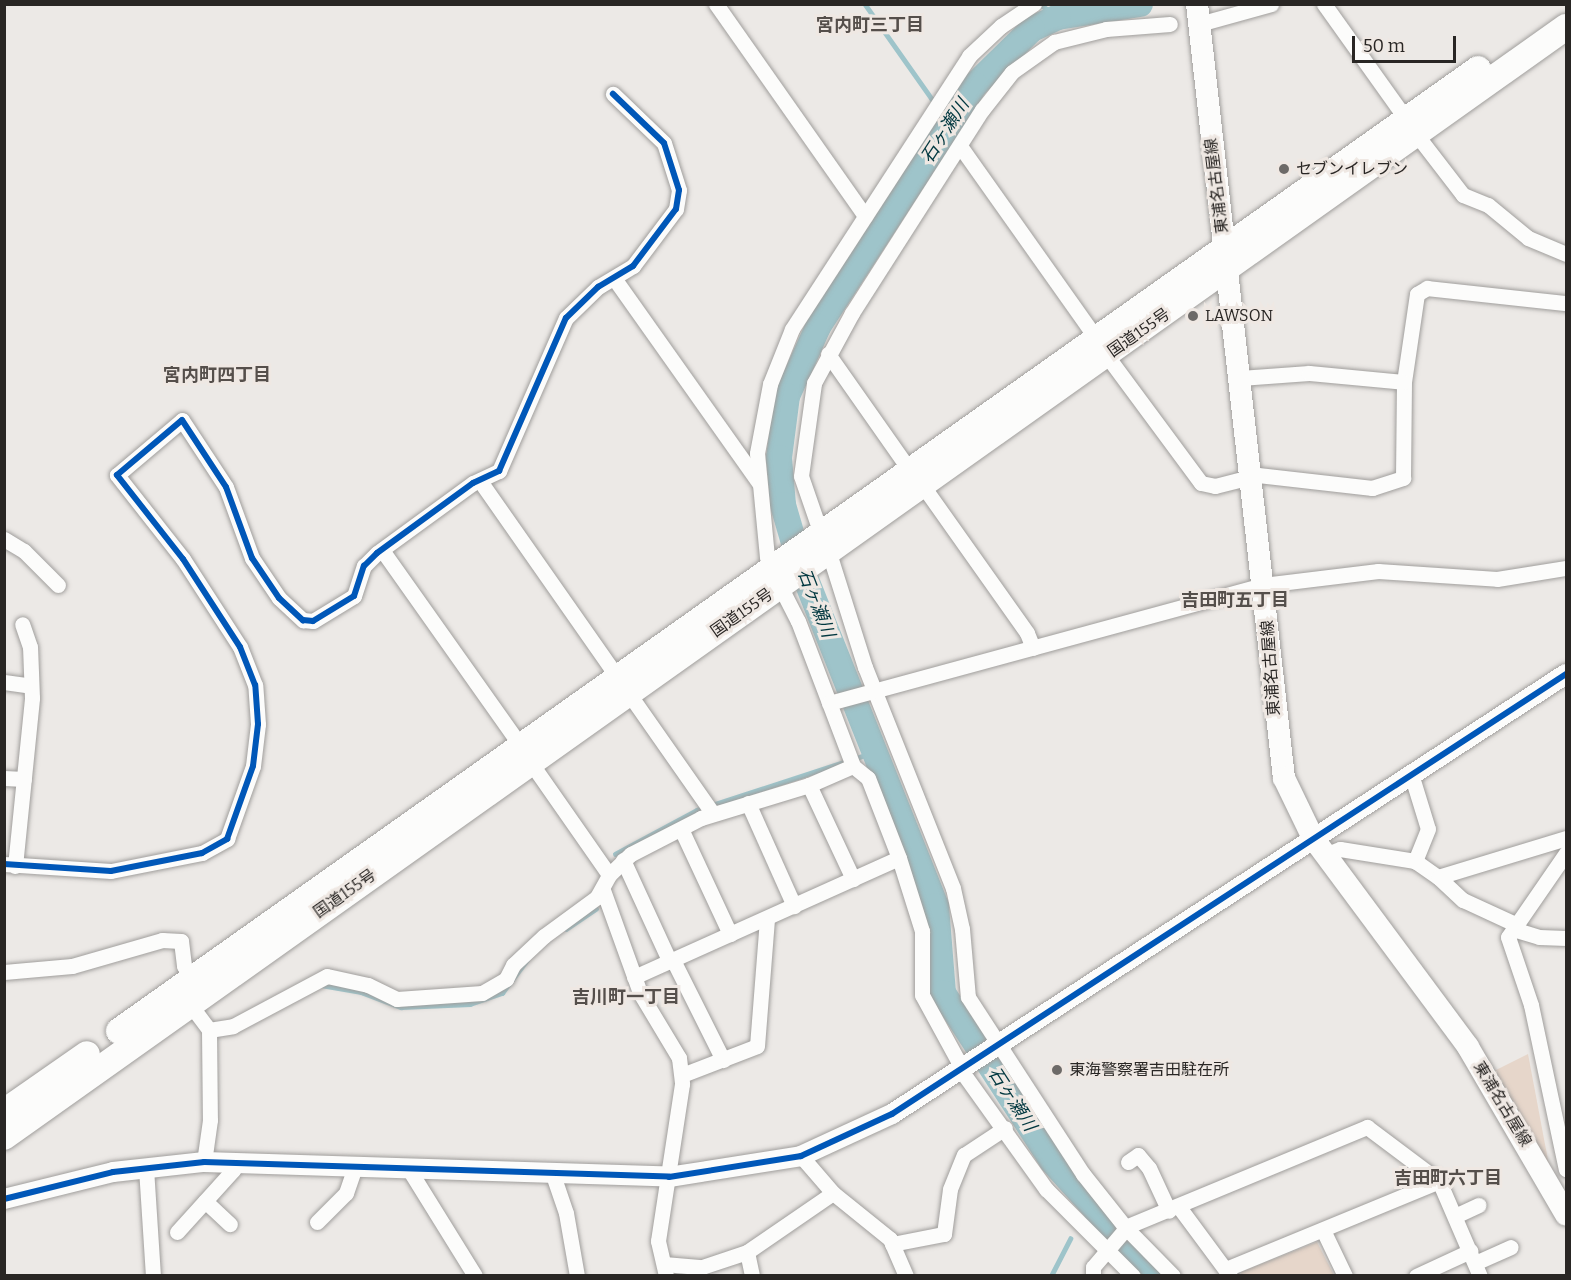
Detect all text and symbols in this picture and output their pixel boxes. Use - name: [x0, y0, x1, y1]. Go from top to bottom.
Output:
- district label: 宮内町三丁目: [816, 14, 924, 36]
- scale bar: [1355, 24, 1458, 62]
- text: 50 m: [1363, 35, 1405, 57]
- water label: 石ヶ瀬川: [916, 95, 974, 167]
- street label: 東浦名古屋線: [1202, 137, 1232, 235]
- place label: セブンイレブン: [1296, 159, 1408, 179]
- marker: セブンイレブン: [1277, 162, 1291, 176]
- street label: 国道155号: [1104, 305, 1174, 361]
- place label: LAWSON: [1205, 306, 1273, 326]
- marker: LAWSON: [1186, 309, 1200, 323]
- district label: 宮内町四丁目: [163, 364, 271, 386]
- water label: 石ヶ瀬川: [793, 566, 839, 640]
- street label: 国道155号: [707, 585, 777, 641]
- district label: 吉田町五丁目: [1181, 589, 1289, 611]
- street label: 東浦名古屋線: [1258, 619, 1284, 717]
- street label: 国道155号: [310, 866, 380, 922]
- district label: 吉川町一丁目: [572, 986, 680, 1008]
- street label: 東浦名古屋線: [1469, 1058, 1535, 1150]
- place label: 東海警察署吉田駐在所: [1069, 1060, 1229, 1080]
- water label: 石ヶ瀬川: [983, 1063, 1041, 1135]
- marker: 東海警察署吉田駐在所: [1050, 1063, 1064, 1077]
- district label: 吉田町六丁目: [1394, 1167, 1502, 1189]

